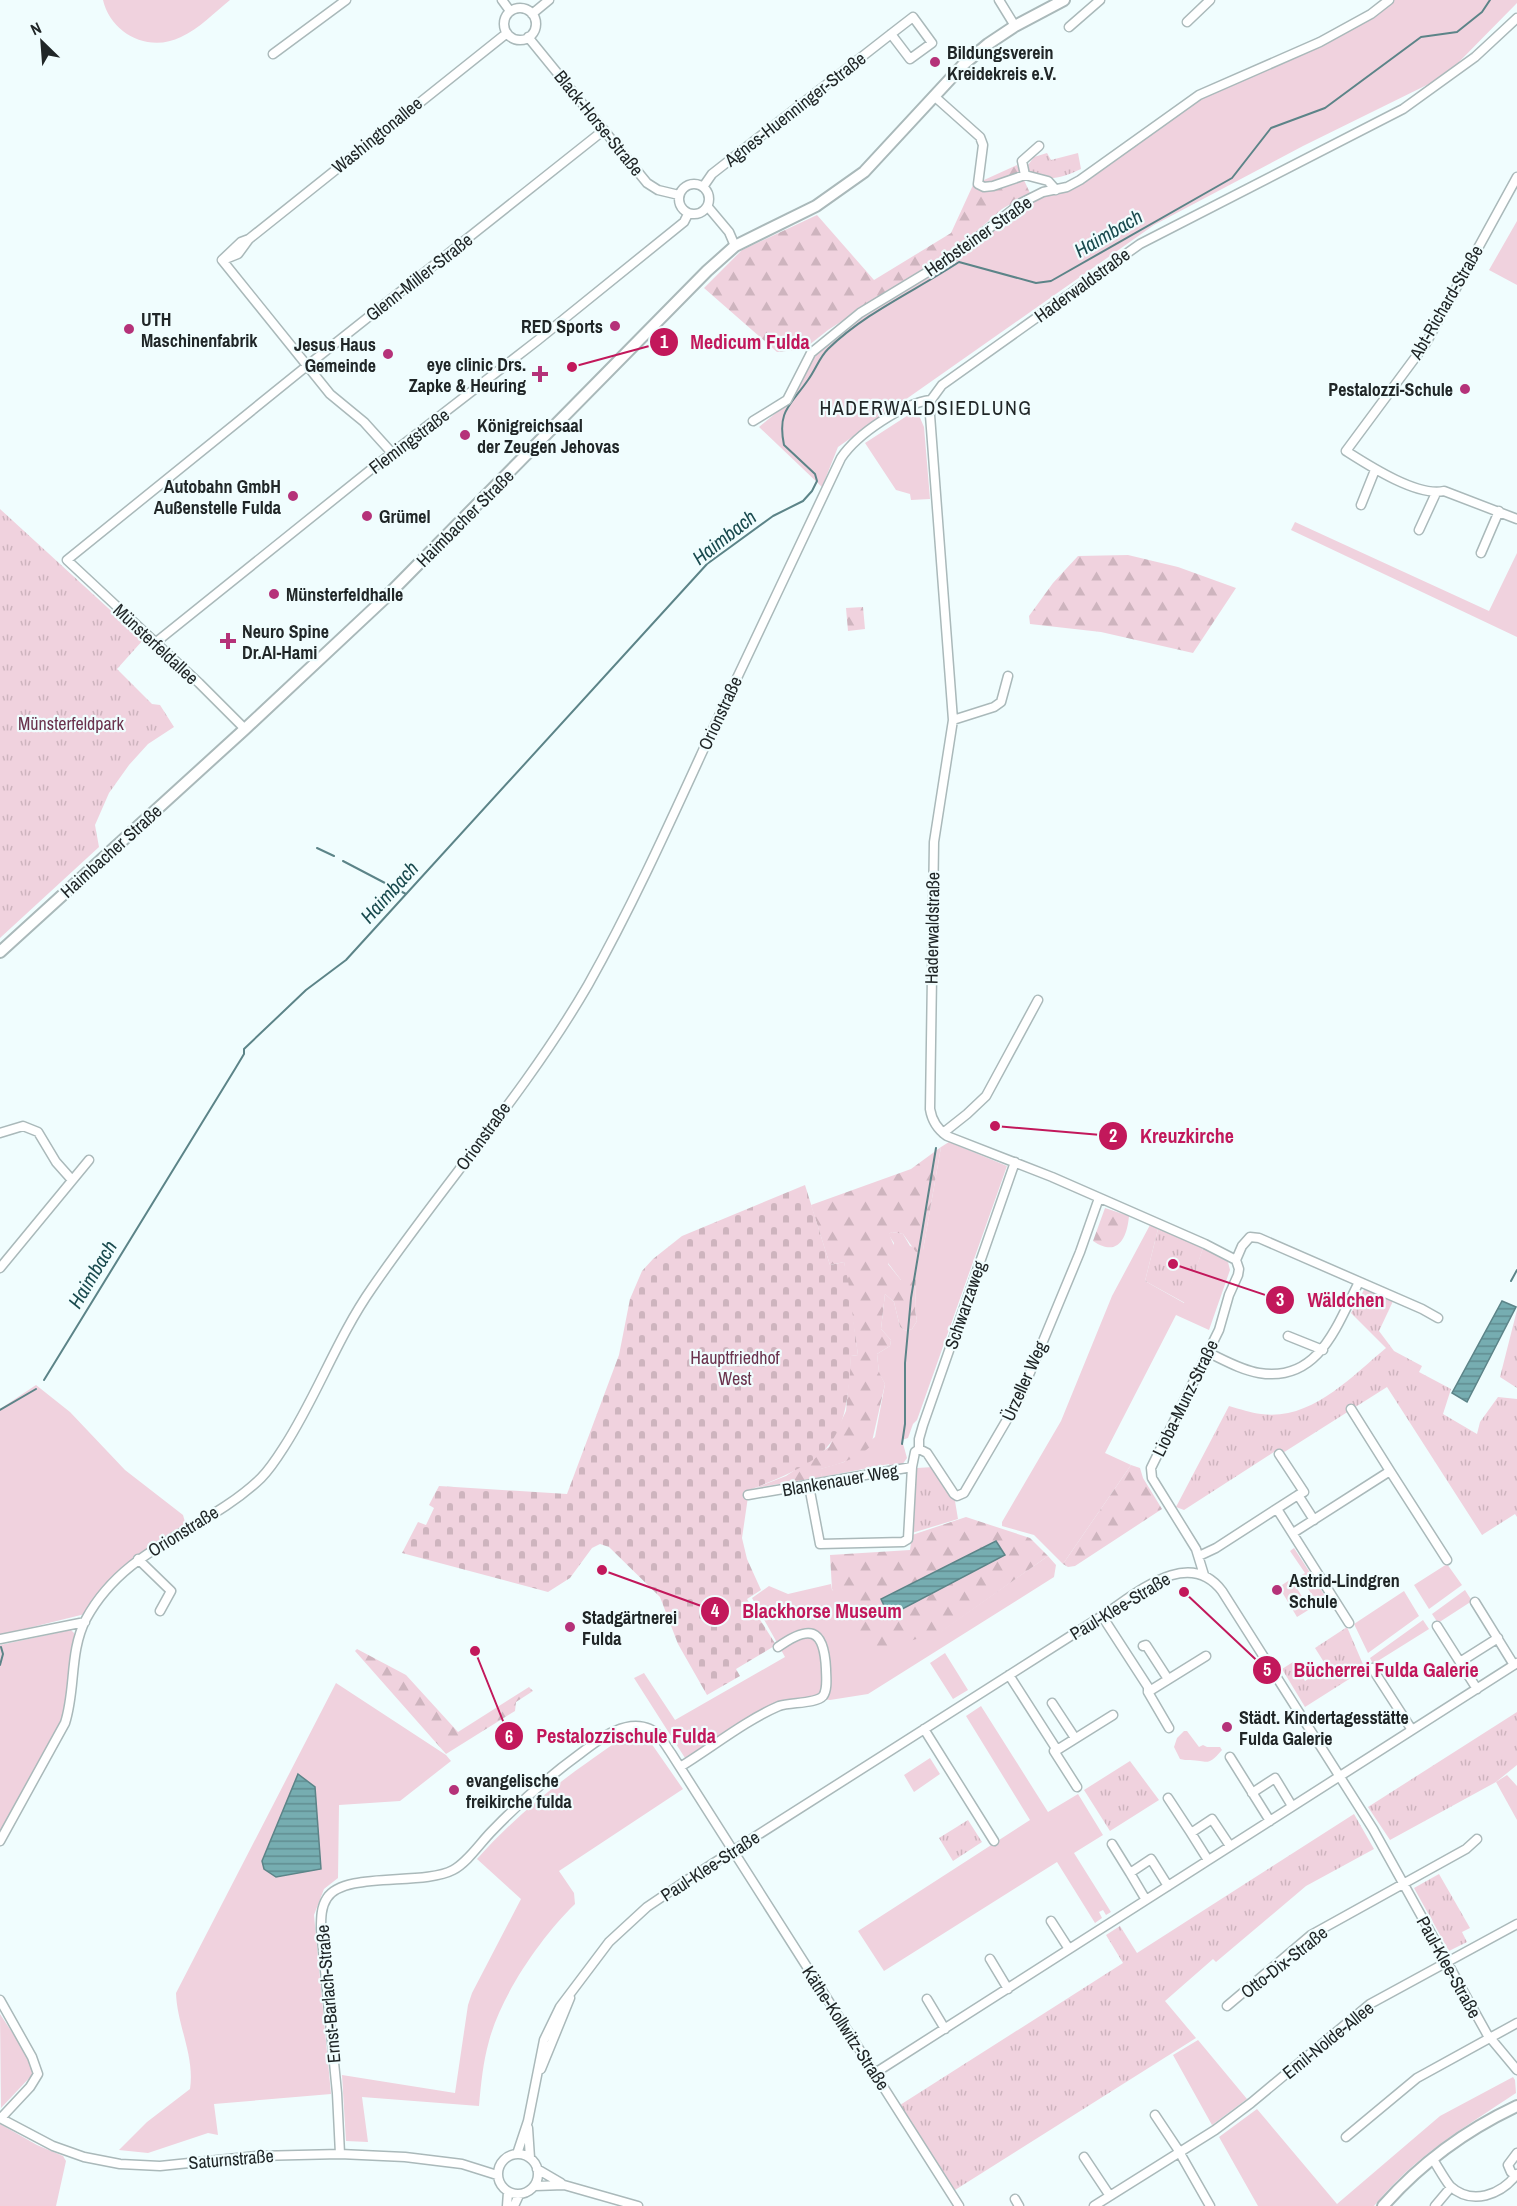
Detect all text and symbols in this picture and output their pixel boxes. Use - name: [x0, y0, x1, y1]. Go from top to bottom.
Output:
- north arrow: [12, 12, 72, 72]
- text: N: [27, 16, 45, 40]
- place label: Bildungsverein Kreidekreis e.V.: [947, 40, 1056, 86]
- street label: Agnes-Huenninger-Straße: [718, 46, 871, 173]
- marker: Bildungsverein Kreidekreis e.V.: [928, 55, 942, 69]
- street label: Black-Horse-Straße: [549, 65, 649, 181]
- street label: Washingtonallee: [327, 91, 427, 179]
- street label: Herbsteiner Straße: [919, 190, 1037, 282]
- water label: Haimbach: [1069, 203, 1147, 263]
- street label: Glenn-Miller-Straße: [360, 227, 478, 327]
- street label: Abt-Richard-Straße: [1403, 240, 1489, 365]
- street label: Haderwaldstraße: [1029, 242, 1135, 328]
- place label: UTH Maschinenfabrik: [141, 307, 258, 353]
- place label: RED Sports: [521, 314, 603, 339]
- marker: RED Sports: [608, 319, 622, 333]
- marker: UTH Maschinenfabrik: [122, 322, 136, 336]
- callout: Medicum Fulda: [649, 323, 822, 361]
- text: Medicum Fulda: [690, 328, 810, 355]
- text: 1: [660, 329, 669, 354]
- place label: Jesus Haus Gemeinde: [294, 332, 376, 378]
- marker: Jesus Haus Gemeinde: [381, 347, 395, 361]
- place label: eye clinic Drs. Zapke & Heuring: [409, 352, 526, 398]
- marker: eye clinic Drs. Zapke & Heuring: [531, 365, 549, 383]
- place label: Pestalozzi-Schule: [1328, 377, 1453, 402]
- marker: Pestalozzi-Schule: [1458, 382, 1472, 396]
- district label: HADERWALDSIEDLUNG: [819, 394, 1033, 421]
- street label: Flemingstraße: [363, 402, 455, 480]
- place label: Königreichsaal der Zeugen Jehovas: [477, 413, 620, 459]
- marker: Königreichsaal der Zeugen Jehovas: [458, 428, 472, 442]
- street label: Haimbacher Straße: [411, 464, 519, 572]
- place label: Autobahn GmbH Außenstelle Fulda: [154, 474, 282, 520]
- marker: Autobahn GmbH Außenstelle Fulda: [286, 489, 300, 503]
- water label: Haimbach: [686, 503, 762, 571]
- place label: Grümel: [379, 504, 431, 529]
- marker: Grümel: [360, 509, 374, 523]
- place label: Münsterfeldhalle: [286, 582, 403, 607]
- marker: Münsterfeldhalle: [267, 587, 281, 601]
- street label: Münsterfeldallee: [108, 598, 204, 690]
- place label: Neuro Spine Dr.Al-Hami: [242, 619, 329, 665]
- marker: Neuro Spine Dr.Al-Hami: [219, 632, 237, 650]
- street label: Orionstraße: [692, 672, 748, 754]
- park label: Münsterfeldpark: [18, 711, 125, 736]
- street label: Haimbacher Straße: [55, 799, 167, 903]
- water label: Haimbach: [354, 855, 424, 929]
- street label: Haderwaldstraße: [919, 872, 945, 984]
- street label: Orionstraße: [450, 1097, 516, 1175]
- callout: Kreuzkirche: [1098, 1117, 1246, 1155]
- text: Kreuzkirche: [1140, 1122, 1234, 1149]
- text: 2: [1109, 1123, 1117, 1148]
- water label: Haimbach: [61, 1235, 123, 1313]
- street label: Schwarzaweg: [938, 1257, 992, 1353]
- callout: Wäldchen: [1265, 1281, 1396, 1319]
- text: Wäldchen: [1308, 1286, 1384, 1313]
- text: 3: [1276, 1287, 1284, 1312]
- street label: Lioba-Munz-Straße: [1146, 1335, 1224, 1461]
- street label: Ürzeller Weg: [995, 1336, 1053, 1425]
- park label: Hauptfriedhof West: [690, 1345, 781, 1391]
- street label: Blankenauer Weg: [780, 1457, 901, 1502]
- street label: Orionstraße: [143, 1500, 223, 1562]
- street label: Paul-Klee-Straße: [1065, 1566, 1175, 1646]
- place label: Astrid-Lindgren Schule: [1289, 1568, 1400, 1614]
- marker: Astrid-Lindgren Schule: [1270, 1583, 1284, 1597]
- callout: Blackhorse Museum: [700, 1592, 914, 1630]
- text: Blackhorse Museum: [742, 1597, 902, 1624]
- text: 4: [711, 1598, 720, 1623]
- place label: Stadgärtnerei Fulda: [582, 1605, 677, 1651]
- marker: Stadgärtnerei Fulda: [563, 1620, 577, 1634]
- callout: Bücherrei Fulda Galerie: [1252, 1651, 1491, 1689]
- text: Bücherrei Fulda Galerie: [1293, 1656, 1479, 1683]
- text: 5: [1263, 1657, 1271, 1682]
- place label: Städt. Kindertagesstätte Fulda Galerie: [1239, 1705, 1409, 1751]
- callout: Pestalozzischule Fulda: [494, 1717, 728, 1755]
- marker: Städt. Kindertagesstätte Fulda Galerie: [1220, 1720, 1234, 1734]
- text: Pestalozzischule Fulda: [536, 1722, 716, 1749]
- text: 6: [505, 1724, 513, 1749]
- place label: evangelische freikirche fulda: [466, 1768, 573, 1814]
- marker: evangelische freikirche fulda: [447, 1783, 461, 1797]
- street label: Paul-Klee-Straße: [656, 1825, 764, 1907]
- street label: Paul-Klee-Straße: [1411, 1911, 1487, 2023]
- street label: Otto-Dix-Straße: [1235, 1920, 1333, 2004]
- street label: Ernst-Barlach-Straße: [310, 1924, 346, 2064]
- street label: Käthe-Kollwitz-Straße: [796, 1961, 896, 2095]
- street label: Emil-Nolde-Allee: [1277, 1995, 1379, 2085]
- street label: Saturnstraße: [187, 2143, 275, 2175]

